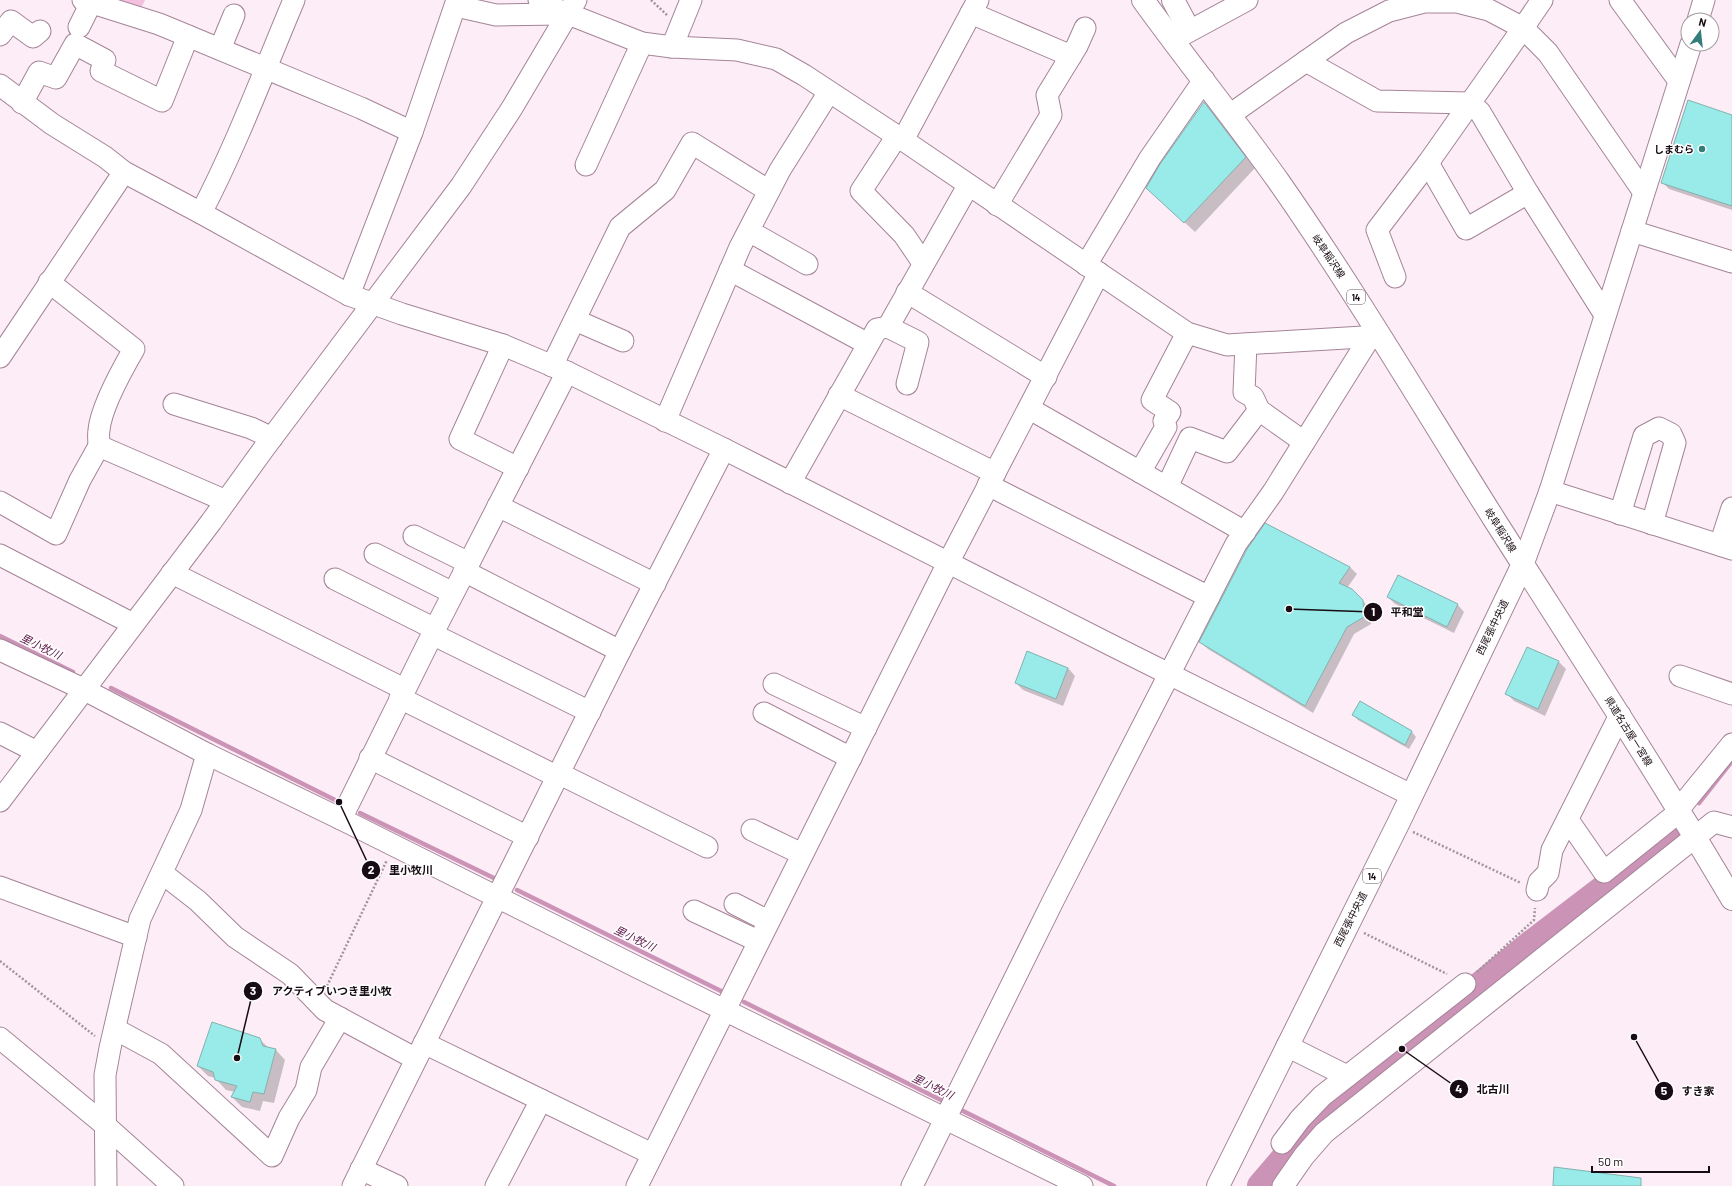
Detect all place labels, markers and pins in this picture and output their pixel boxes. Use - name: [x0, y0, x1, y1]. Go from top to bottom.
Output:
- place label: しまむら: [1654, 143, 1694, 155]
- marker: しまむら: [1697, 144, 1707, 154]
- callout: 平和堂: [1363, 600, 1432, 623]
- callout: 里小牧川: [361, 859, 441, 882]
- callout: アクティブいつき里小牧: [243, 980, 400, 1003]
- callout: 北古川: [1449, 1077, 1518, 1100]
- callout: すき家: [1654, 1080, 1723, 1103]

